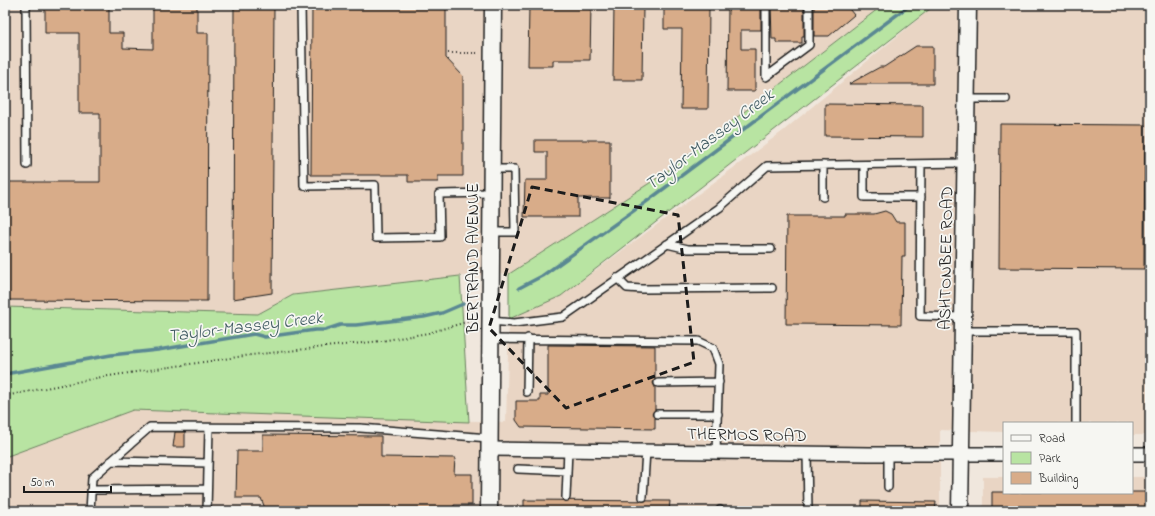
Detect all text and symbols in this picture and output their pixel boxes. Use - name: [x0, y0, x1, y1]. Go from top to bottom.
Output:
- water label: Taylor-Massey Creek: [640, 83, 781, 198]
- street label: BERTRAND AVENUE: [461, 183, 486, 334]
- street label: ASHTONBEE ROAD: [933, 186, 960, 330]
- water label: Taylor-Massey Creek: [166, 305, 325, 350]
- street label: THERMOS ROAD: [687, 422, 807, 449]
- legend: [1003, 422, 1133, 494]
- text: Road: [1039, 430, 1065, 448]
- text: Park: [1039, 450, 1061, 468]
- scale bar: [24, 468, 111, 494]
- text: Building: [1038, 470, 1078, 489]
- text: 50 m: [30, 474, 54, 492]

